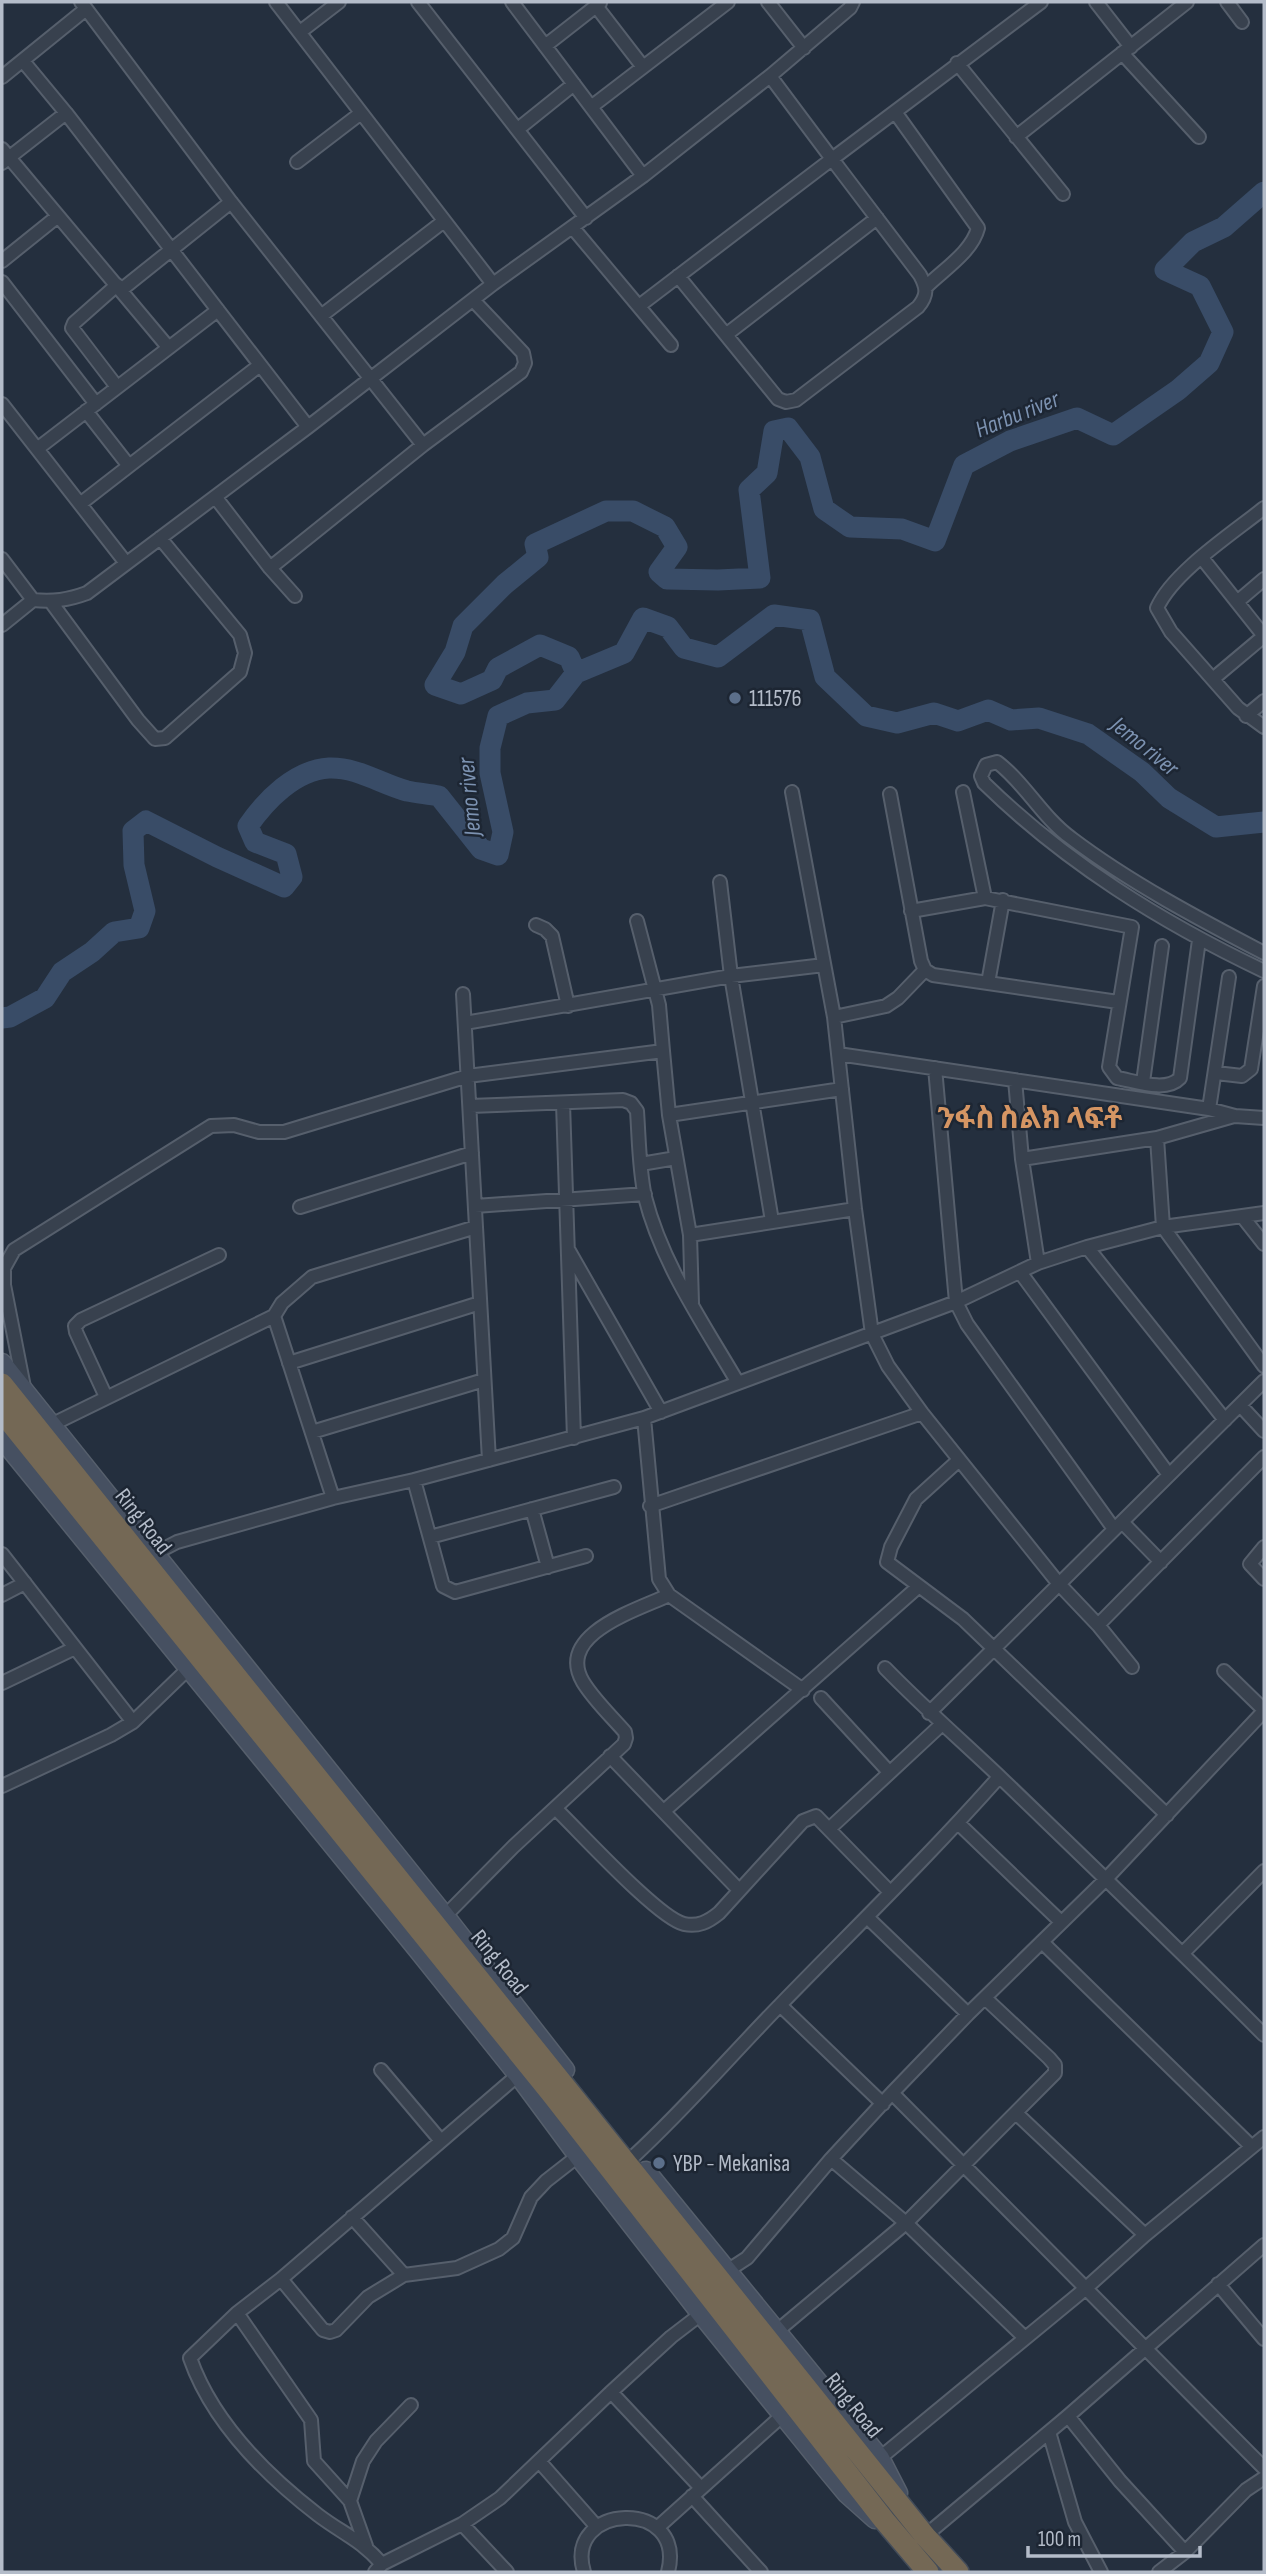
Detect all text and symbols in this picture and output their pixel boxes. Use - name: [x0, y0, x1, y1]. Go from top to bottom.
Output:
- water label: Harbu river: [971, 384, 1064, 444]
- place label: 111576: [749, 685, 802, 713]
- marker: 111576: [727, 690, 743, 706]
- water label: Jemo river: [1103, 709, 1185, 783]
- water label: Jemo river: [452, 755, 488, 839]
- district label: ንፋስ ስልክ ላፍቶ: [937, 1101, 1123, 1137]
- street label: Ring Road: [109, 1483, 178, 1560]
- street label: Ring Road: [464, 1924, 534, 2001]
- place label: YBP - Mekanisa: [673, 2150, 790, 2178]
- marker: YBP - Mekanisa: [651, 2155, 667, 2171]
- street label: Ring Road: [818, 2367, 888, 2444]
- scale bar: [1028, 2514, 1200, 2558]
- text: 100 m: [1038, 2527, 1081, 2552]

